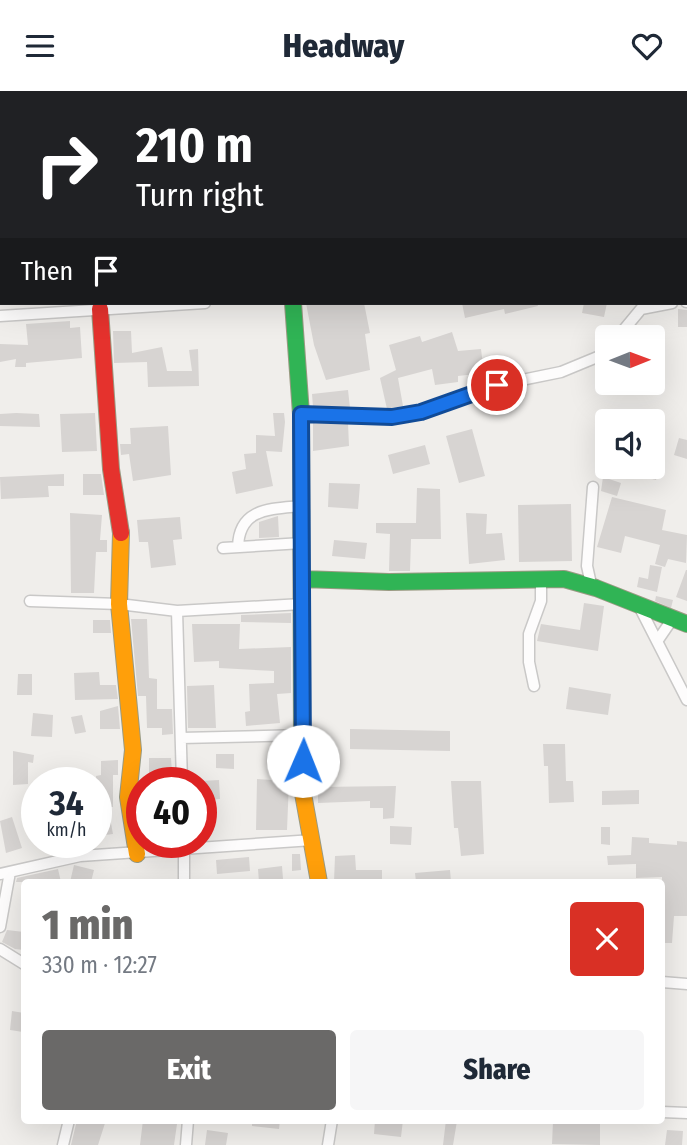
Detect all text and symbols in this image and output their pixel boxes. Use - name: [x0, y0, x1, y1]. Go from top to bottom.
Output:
- icon: menu: [21, 27, 59, 65]
- text: Headway: [283, 27, 404, 65]
- icon: heart: [628, 27, 666, 65]
- text: 210 m: [136, 116, 253, 175]
- icon: right: [21, 119, 112, 210]
- text: Turn right: [136, 176, 263, 214]
- icon: arrive: [87, 252, 125, 290]
- text: Then: [21, 256, 73, 287]
- north arrow: [595, 325, 665, 395]
- map controls: [595, 325, 665, 479]
- pin: [467, 355, 527, 415]
- icon: arrive: [478, 366, 516, 404]
- button: sound: [595, 409, 665, 479]
- position arrow: [266, 724, 340, 798]
- speed limit sign: 40: [126, 767, 217, 858]
- text: 34: [49, 782, 84, 824]
- text: km/h: [46, 819, 87, 841]
- text: 1 min: [42, 900, 133, 950]
- button: close: [570, 902, 644, 976]
- text: 330 m · 12:27: [42, 951, 157, 979]
- button: Exit: [42, 1030, 336, 1110]
- button: Share: [350, 1030, 644, 1110]

